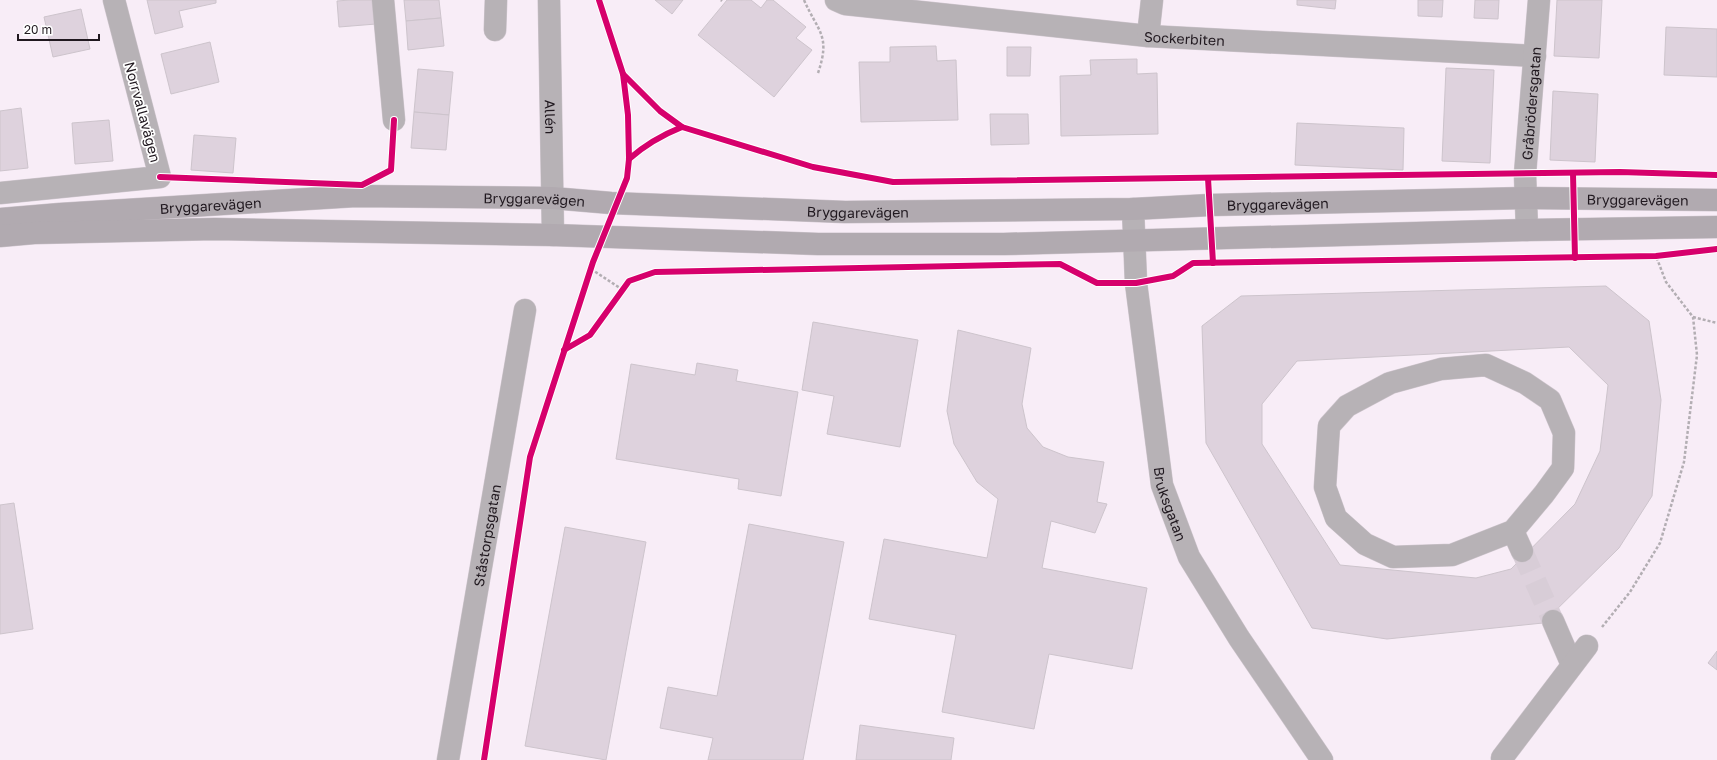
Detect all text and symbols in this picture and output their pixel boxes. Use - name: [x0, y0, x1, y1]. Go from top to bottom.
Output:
- scale bar: [18, 16, 99, 42]
- text: 20 m: [24, 22, 52, 37]
- street label: Sockerbiten: [1144, 27, 1225, 48]
- street label: Gråbrödersgatan: [1518, 46, 1544, 161]
- street label: Norrvallavägen: [121, 60, 165, 164]
- street label: Allén: [542, 99, 560, 134]
- street label: Bryggarevägen: [483, 189, 586, 209]
- street label: Bryggarevägen: [1587, 190, 1689, 208]
- street label: Bryggarevägen: [159, 193, 262, 216]
- street label: Bryggarevägen: [1227, 194, 1329, 213]
- street label: Bryggarevägen: [807, 202, 909, 221]
- street label: Bruksgatan: [1151, 466, 1191, 543]
- street label: Ståstorpsgatan: [469, 483, 504, 588]

